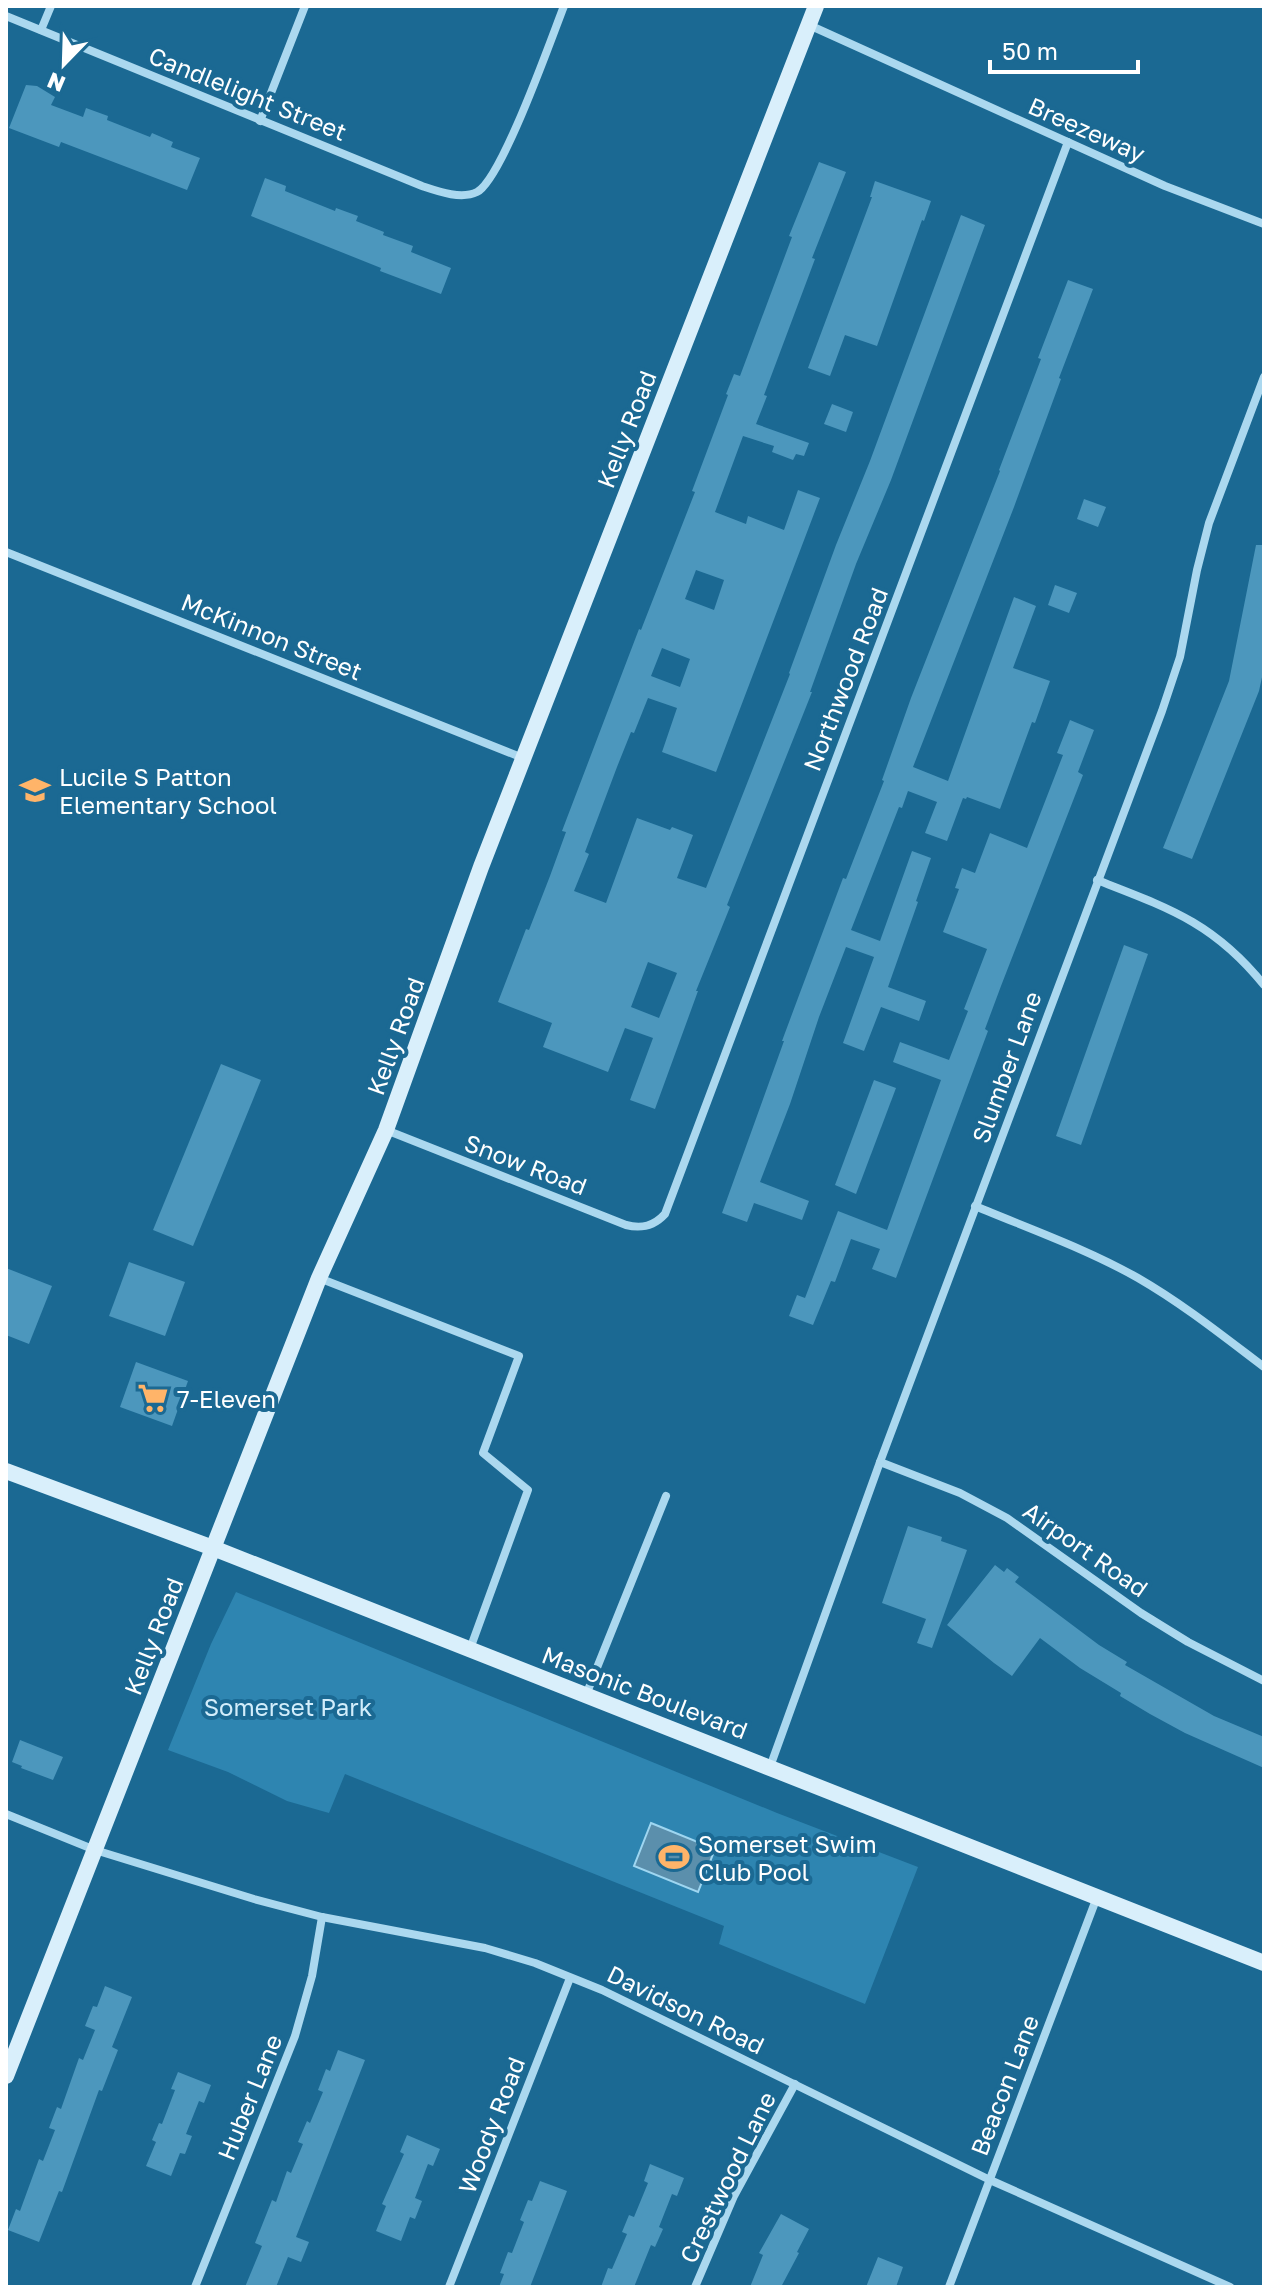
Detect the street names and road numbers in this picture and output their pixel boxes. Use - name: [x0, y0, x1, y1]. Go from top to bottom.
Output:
- street label: Candlelight Street: [145, 40, 351, 146]
- street label: Breezeway: [1024, 90, 1150, 168]
- street label: Kelly Road: [590, 366, 662, 492]
- street label: Northwood Road: [797, 583, 893, 775]
- street label: McKinnon Street: [177, 587, 367, 685]
- street label: Kelly Road: [360, 973, 430, 1099]
- street label: Slumber Lane: [965, 987, 1047, 1147]
- street label: Snow Road: [461, 1127, 591, 1201]
- street label: Airport Road: [1018, 1495, 1154, 1603]
- street label: Kelly Road: [117, 1573, 189, 1699]
- street label: Masonic Boulevard: [538, 1639, 752, 1745]
- street label: Davidson Road: [603, 1958, 769, 2060]
- street label: Beacon Lane: [964, 2011, 1044, 2159]
- street label: Huber Lane: [211, 2030, 287, 2164]
- street label: Woody Road: [452, 2053, 530, 2197]
- street label: Crestwood Lane: [673, 2087, 781, 2267]

